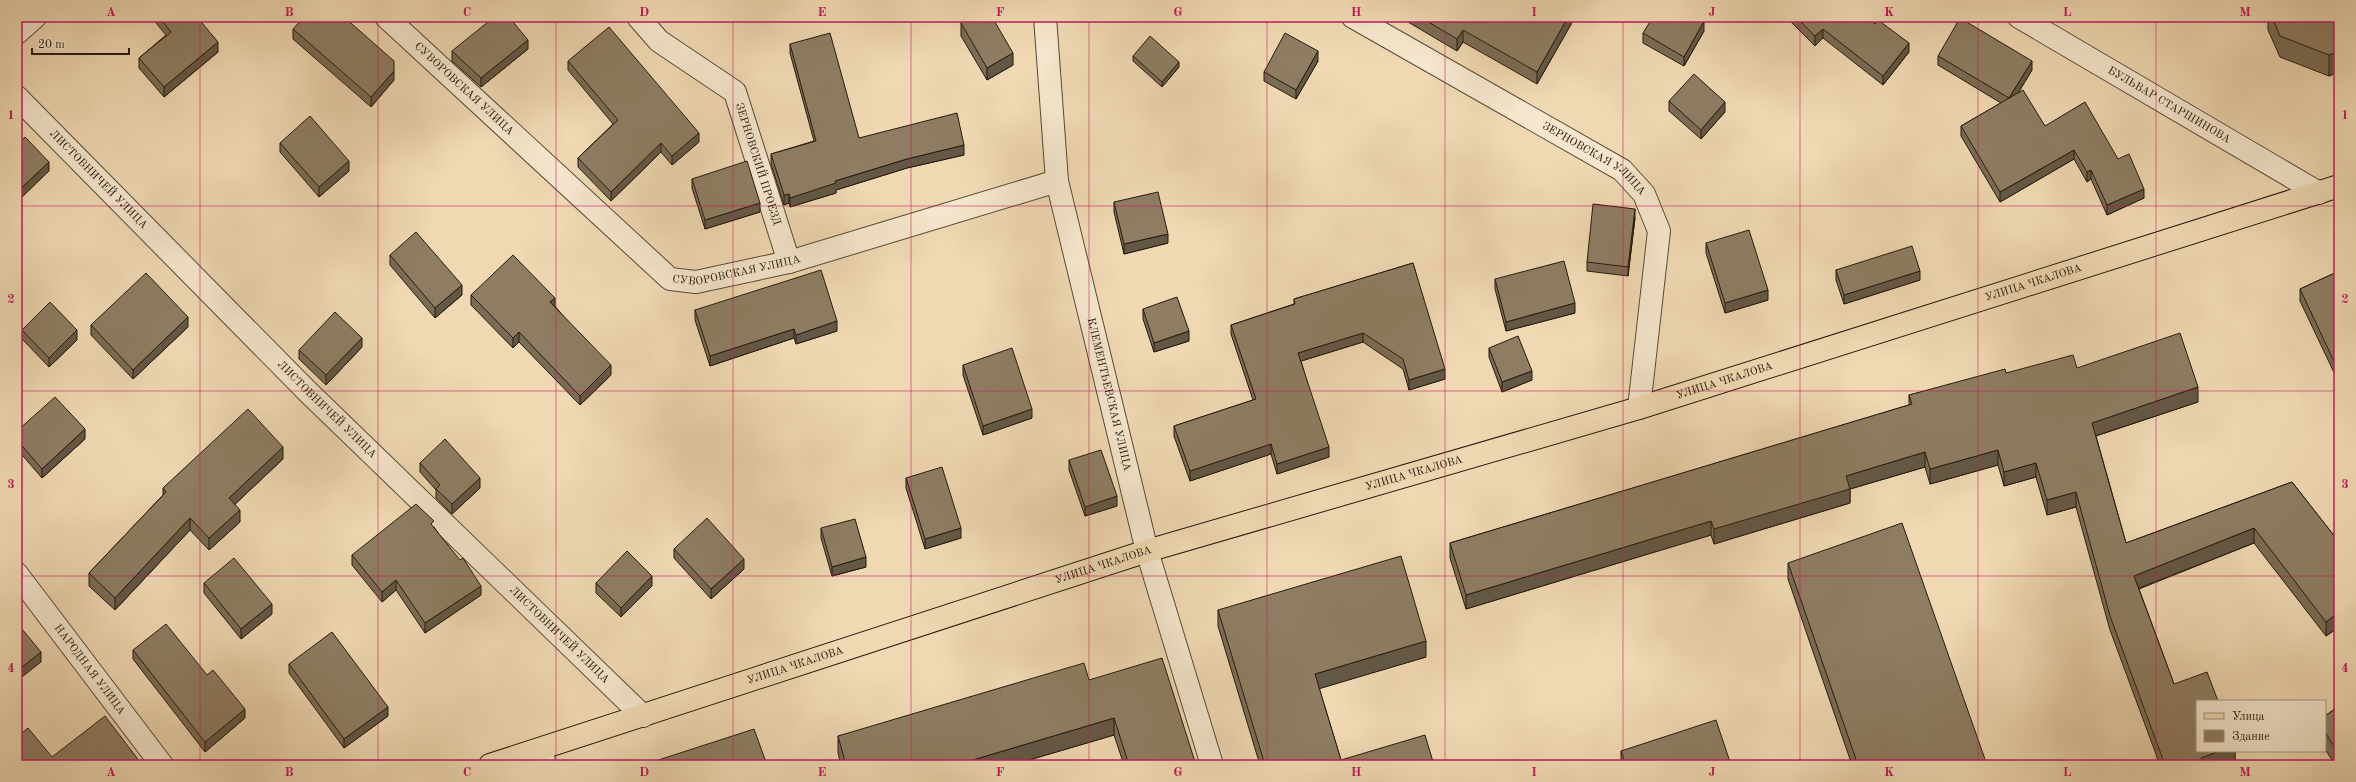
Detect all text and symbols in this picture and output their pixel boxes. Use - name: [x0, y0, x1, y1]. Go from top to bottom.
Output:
- text: A: [106, 6, 116, 19]
- text: B: [284, 6, 294, 19]
- text: C: [463, 6, 471, 19]
- text: D: [639, 6, 649, 19]
- text: E: [818, 6, 827, 19]
- text: F: [996, 6, 1005, 19]
- text: G: [1173, 6, 1183, 19]
- text: H: [1351, 6, 1362, 19]
- text: I: [1531, 6, 1537, 19]
- text: J: [1708, 6, 1716, 19]
- text: K: [1884, 6, 1894, 19]
- text: L: [2063, 6, 2072, 19]
- text: M: [2239, 6, 2251, 19]
- scale bar: [32, 30, 129, 56]
- text: 20 m: [38, 39, 65, 51]
- street label: СУВОРОВСКАЯ УЛИЦА: [412, 41, 516, 138]
- street label: БУЛЬВАР СТАРШИНОВА: [2106, 65, 2233, 146]
- street label: ЗЕРНОВСКИЙ ПРОЕЗД: [733, 102, 782, 226]
- text: 1: [7, 109, 15, 122]
- text: 1: [2341, 109, 2349, 122]
- street label: ЗЕРНОВСКАЯ УЛИЦА: [1540, 120, 1648, 198]
- street label: ЛИСТОВНИЧЕЙ УЛИЦА: [48, 128, 150, 231]
- street label: СУВОРОВСКАЯ УЛИЦА: [672, 253, 802, 287]
- street label: УЛИЦА ЧКАЛОВА: [1984, 262, 2084, 303]
- text: 2: [7, 293, 15, 306]
- text: 2: [2341, 293, 2349, 306]
- street label: КЛЕМЕНТЬЕВСКАЯ УЛИЦА: [1085, 317, 1133, 473]
- street label: ЛИСТОВНИЧЕЙ УЛИЦА: [275, 359, 379, 461]
- street label: УЛИЦА ЧКАЛОВА: [1675, 360, 1775, 401]
- street label: УЛИЦА ЧКАЛОВА: [1364, 454, 1464, 493]
- text: 3: [7, 478, 15, 491]
- text: 3: [2341, 478, 2349, 491]
- street label: УЛИЦА ЧКАЛОВА: [1054, 544, 1153, 586]
- street label: ЛИСТОВНИЧЕЙ УЛИЦА: [507, 585, 612, 686]
- street label: НАРОДНАЯ УЛИЦА: [52, 622, 128, 717]
- street label: УЛИЦА ЧКАЛОВА: [746, 645, 845, 686]
- text: 4: [7, 662, 15, 675]
- text: 4: [2341, 662, 2349, 675]
- legend: [2196, 700, 2326, 752]
- text: Улица: [2232, 711, 2265, 723]
- text: Здание: [2232, 731, 2270, 743]
- text: A: [106, 766, 116, 779]
- text: B: [284, 766, 294, 779]
- text: C: [463, 766, 471, 779]
- text: D: [639, 766, 649, 779]
- text: E: [818, 766, 827, 779]
- text: F: [996, 766, 1005, 779]
- text: G: [1173, 766, 1183, 779]
- text: H: [1351, 766, 1362, 779]
- text: I: [1531, 766, 1537, 779]
- text: J: [1708, 766, 1716, 779]
- text: K: [1884, 766, 1894, 779]
- text: L: [2063, 766, 2072, 779]
- text: M: [2239, 766, 2251, 779]

